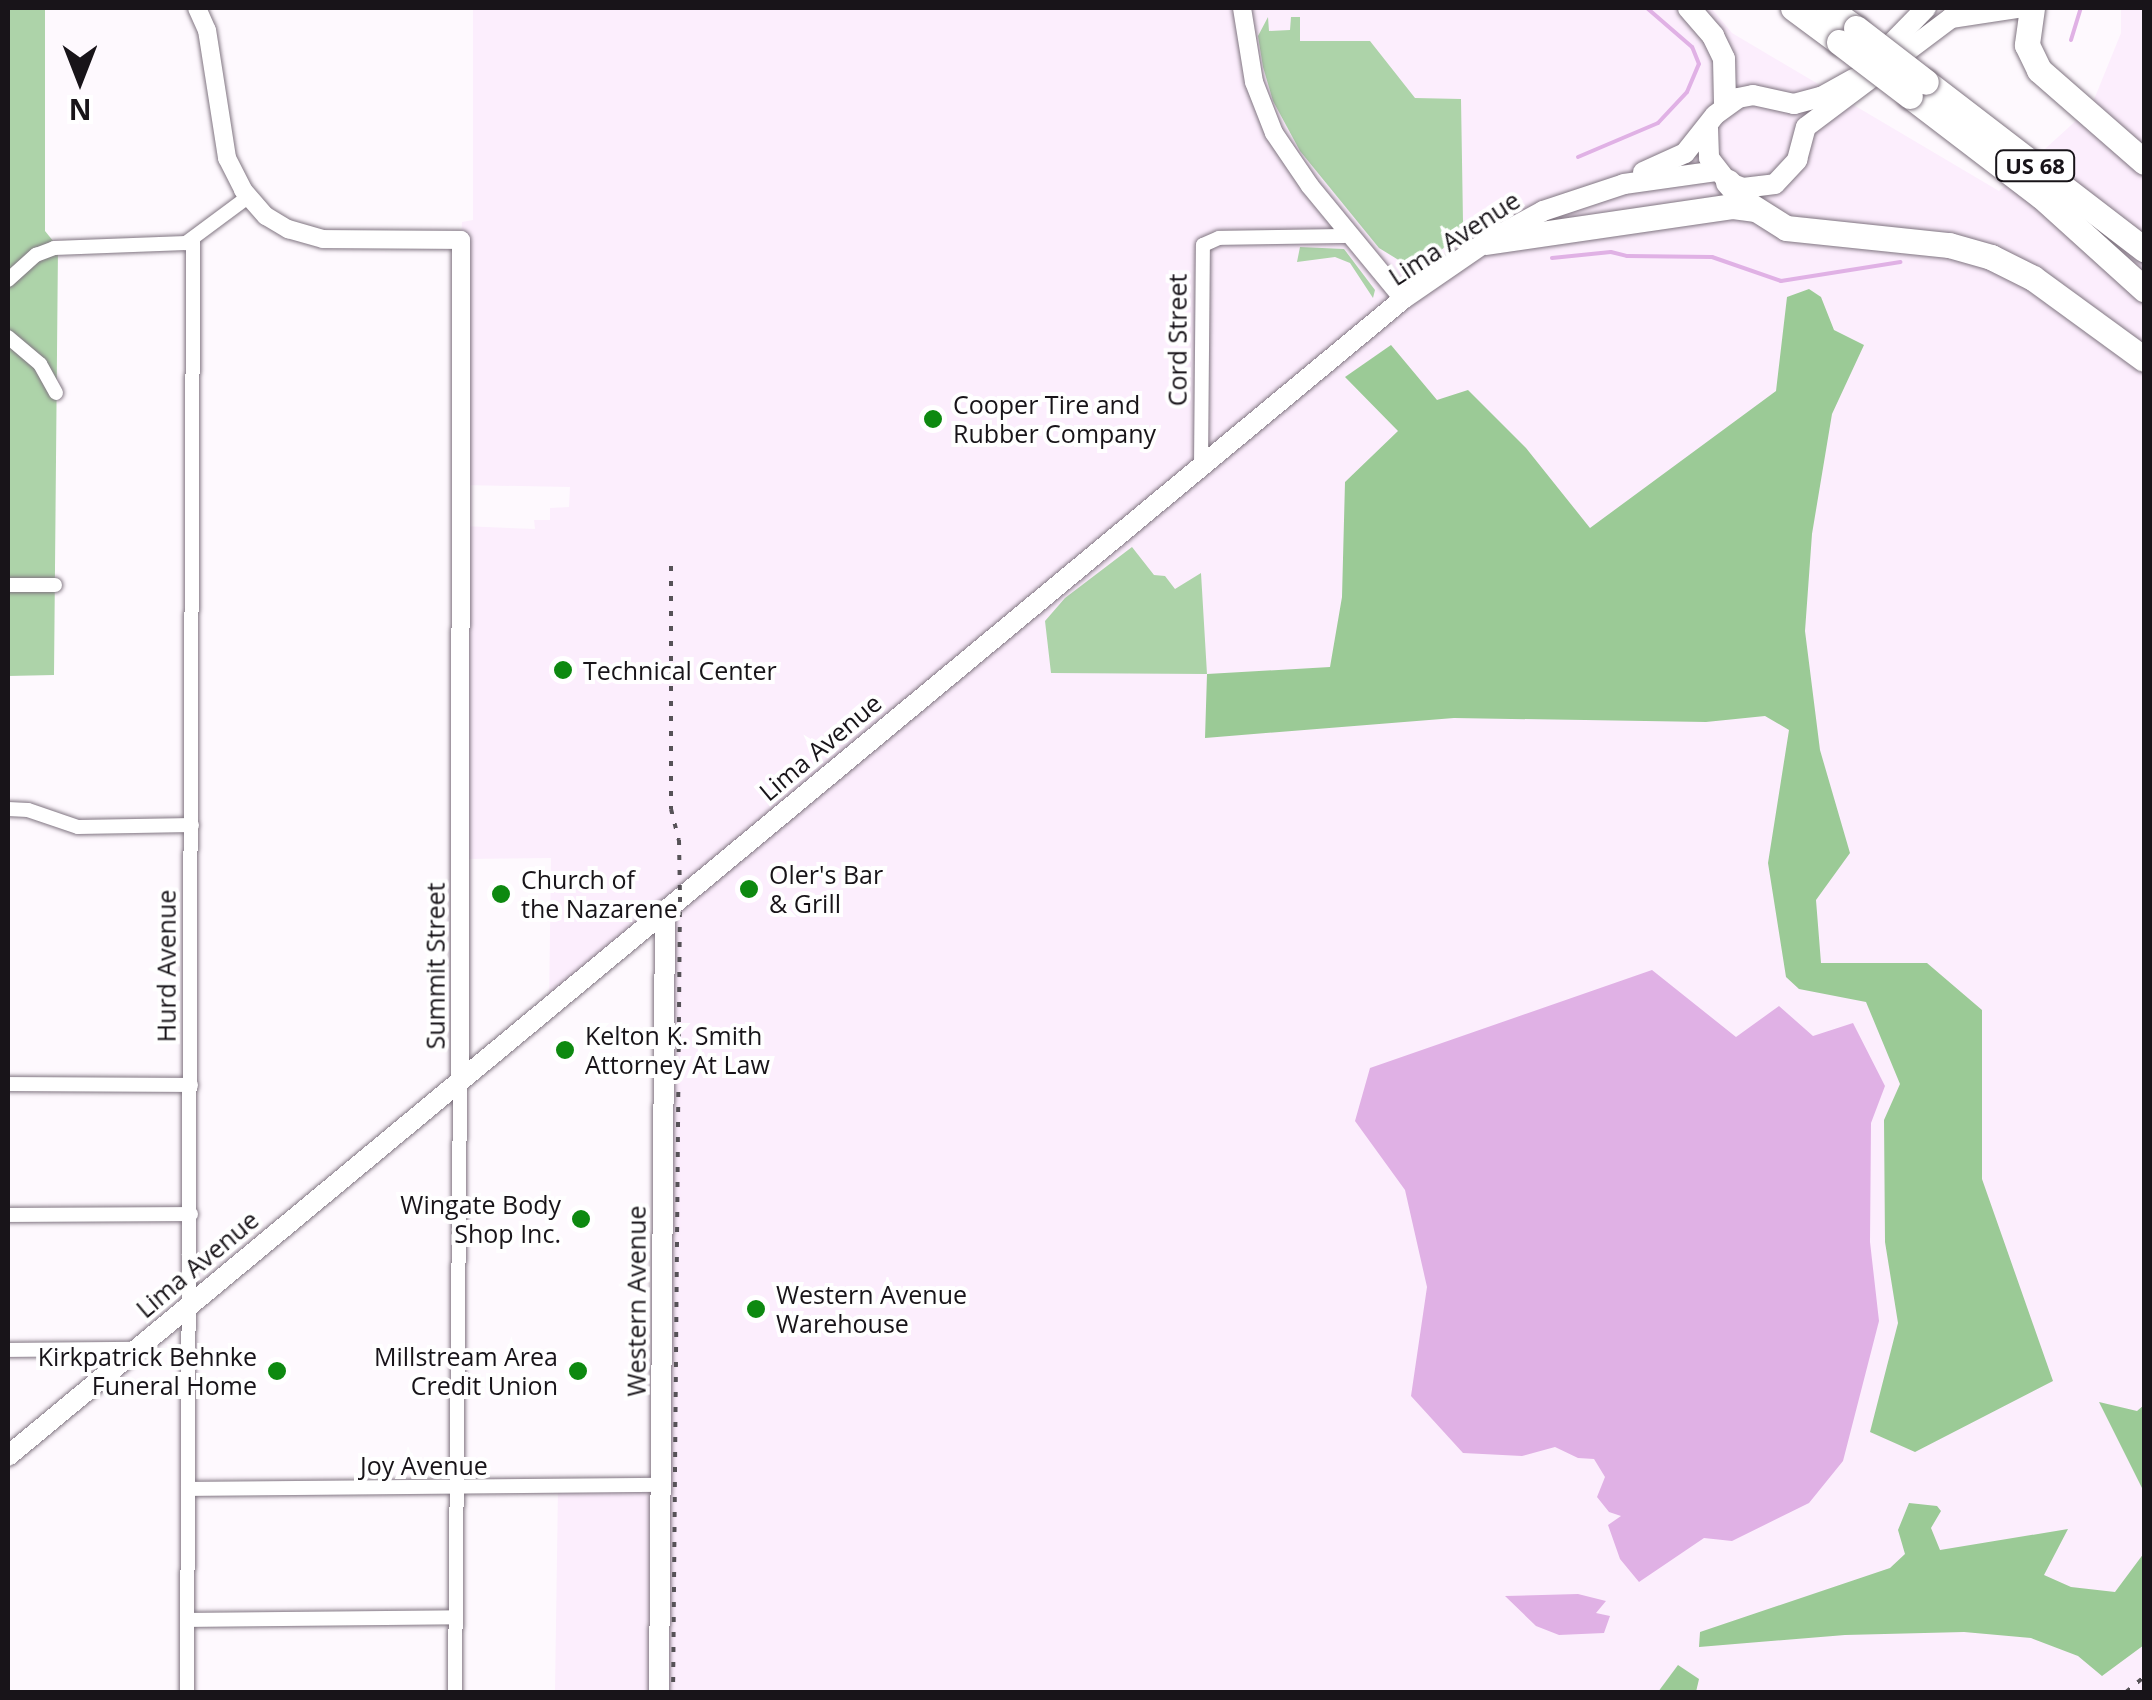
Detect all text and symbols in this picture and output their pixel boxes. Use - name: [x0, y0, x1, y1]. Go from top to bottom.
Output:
- north arrow: [30, 30, 130, 130]
- text: N: [69, 91, 91, 129]
- road number: US 68: [1995, 149, 2075, 183]
- street label: Lima Avenue: [1383, 185, 1525, 291]
- street label: Cord Street: [1162, 274, 1192, 406]
- place label: Cooper Tire and Rubber Company: [953, 390, 1156, 449]
- marker: Cooper Tire and Rubber Company: [922, 408, 944, 430]
- place label: Technical Center: [583, 655, 777, 685]
- marker: Technical Center: [552, 659, 574, 681]
- street label: Lima Avenue: [753, 687, 887, 807]
- place label: Oler's Bar & Grill: [769, 860, 883, 919]
- place label: Church of the Nazarene: [521, 865, 678, 924]
- marker: Oler's Bar & Grill: [738, 878, 760, 900]
- street label: Summit Street: [420, 883, 450, 1049]
- marker: Church of the Nazarene: [490, 883, 512, 905]
- street label: Hurd Avenue: [151, 890, 181, 1042]
- place label: Kelton K. Smith Attorney At Law: [585, 1021, 770, 1080]
- marker: Kelton K. Smith Attorney At Law: [554, 1039, 576, 1061]
- place label: Wingate Body Shop Inc.: [400, 1190, 561, 1249]
- street label: Lima Avenue: [130, 1204, 264, 1324]
- street label: Western Avenue: [621, 1205, 651, 1397]
- marker: Wingate Body Shop Inc.: [570, 1208, 592, 1230]
- place label: Western Avenue Warehouse: [776, 1280, 967, 1339]
- marker: Western Avenue Warehouse: [745, 1298, 767, 1320]
- place label: Kirkpatrick Behnke Funeral Home: [38, 1342, 257, 1401]
- place label: Millstream Area Credit Union: [374, 1342, 558, 1401]
- marker: Kirkpatrick Behnke Funeral Home: [266, 1360, 288, 1382]
- marker: Millstream Area Credit Union: [567, 1360, 589, 1382]
- street label: Joy Avenue: [360, 1450, 488, 1480]

